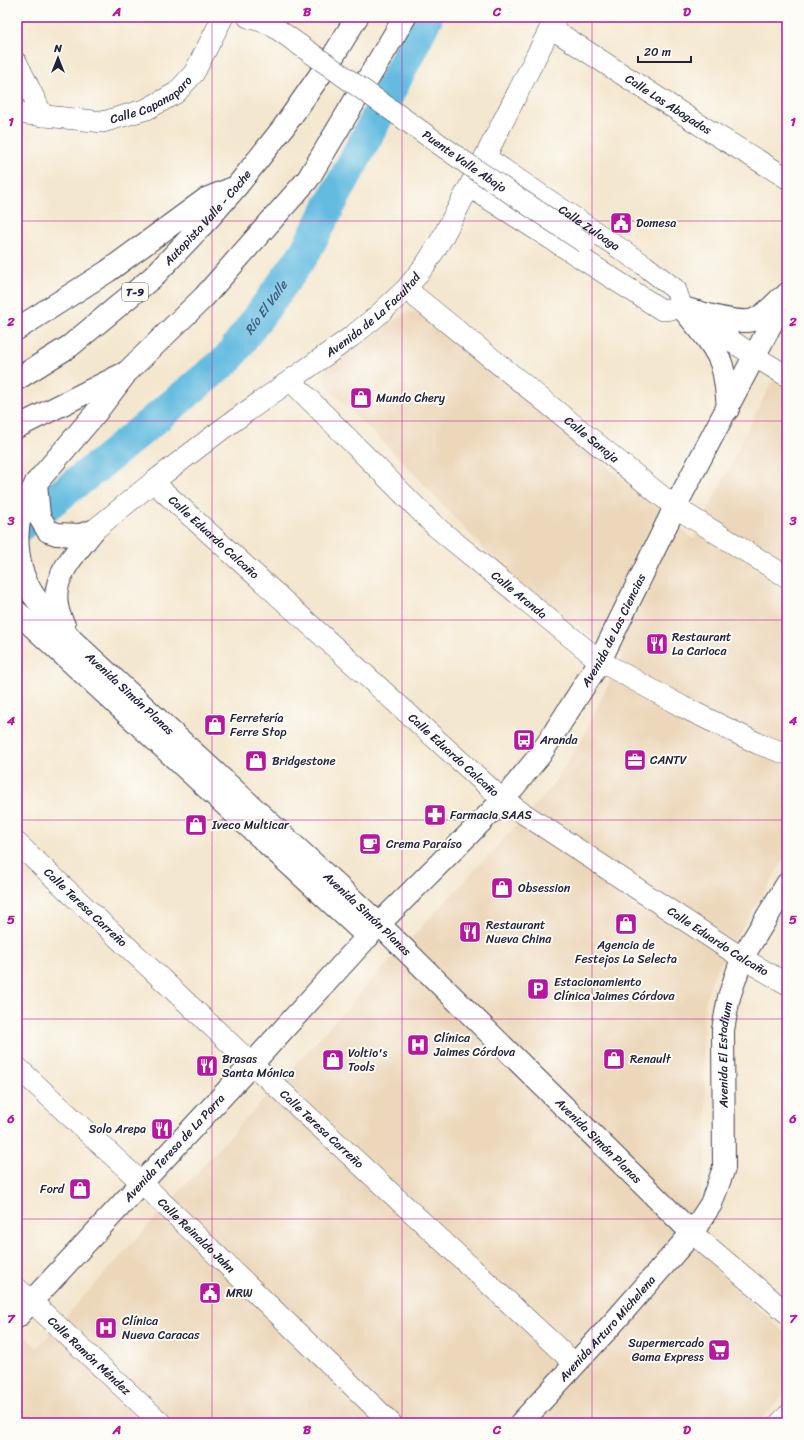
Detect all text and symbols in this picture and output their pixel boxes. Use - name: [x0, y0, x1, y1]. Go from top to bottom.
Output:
- text: A: [112, 0, 121, 23]
- text: B: [303, 0, 312, 23]
- text: C: [492, 0, 502, 23]
- text: D: [683, 0, 691, 23]
- north arrow: [38, 38, 78, 78]
- scale bar: [638, 38, 691, 64]
- text: N: [53, 39, 62, 58]
- text: 20 m: [644, 41, 671, 63]
- street label: Calle Los Abogados: [621, 68, 716, 141]
- street label: Calle Capanaparo: [107, 71, 198, 130]
- text: 1: [8, 110, 14, 133]
- text: 1: [790, 110, 796, 133]
- street label: Puente Valle Abajo: [417, 124, 511, 198]
- street label: Autopista Valle - Coche: [157, 165, 257, 272]
- street label: Calle Zuloaga: [554, 199, 625, 257]
- public building icon: Domesa: [608, 210, 634, 236]
- place label: Domesa: [636, 212, 676, 234]
- street label: Avenida de La Facultad: [320, 266, 427, 364]
- water label: Río El Valle: [238, 274, 294, 340]
- road number: T-9: [122, 283, 148, 301]
- text: 2: [6, 310, 15, 333]
- text: 2: [788, 310, 797, 333]
- shop icon: Mundo Chery: [348, 385, 374, 411]
- place label: Mundo Chery: [376, 387, 446, 409]
- street label: Calle Sanoja: [559, 410, 625, 469]
- street label: Calle Eduardo Calcaño: [163, 490, 264, 585]
- text: 3: [6, 509, 15, 532]
- text: 3: [788, 509, 797, 532]
- street label: Calle Aranda: [486, 565, 552, 625]
- street label: Avenida de Las Ciencias: [575, 569, 652, 692]
- place label: Restaurant La Carioca: [672, 626, 731, 662]
- restaurant icon: Restaurant La Carioca: [644, 631, 670, 657]
- street label: Avenida Simón Planas: [79, 646, 180, 741]
- place label: Ferretería Ferre Stop: [230, 707, 287, 743]
- street label: Calle Eduardo Calcaño: [403, 707, 504, 803]
- text: 4: [6, 709, 16, 732]
- text: 4: [788, 709, 798, 732]
- shop icon: Ferretería Ferre Stop: [202, 712, 228, 738]
- bus stop icon: Aranda: [511, 727, 537, 753]
- place label: Aranda: [539, 729, 579, 751]
- office icon: CANTV: [622, 747, 648, 773]
- shop icon: Bridgestone: [243, 748, 269, 774]
- place label: CANTV: [650, 749, 688, 771]
- place label: Bridgestone: [272, 750, 336, 772]
- pharmacy icon: Farmacia SAAS: [422, 802, 448, 828]
- place label: Farmacia SAAS: [450, 804, 532, 826]
- shop icon: Iveco Multicar: [183, 812, 209, 838]
- place label: Iveco Multicar: [211, 814, 290, 836]
- cafe icon: Crema Paraíso: [357, 831, 383, 857]
- place label: Crema Paraíso: [386, 833, 462, 855]
- street label: Calle Teresa Carreño: [38, 862, 133, 953]
- street label: Avenida Simón Planas: [317, 866, 417, 962]
- shop icon: Obsession: [489, 875, 515, 901]
- place label: Obsession: [518, 877, 571, 899]
- street label: Calle Eduardo Calcaño: [663, 900, 773, 982]
- text: 5: [7, 908, 15, 931]
- text: 5: [789, 908, 797, 931]
- shop icon: Agencia de Festejos La Selecta: [613, 911, 639, 937]
- place label: Restaurant Nueva China: [486, 914, 552, 950]
- restaurant icon: Restaurant Nueva China: [457, 919, 483, 945]
- place label: Agencia de Festejos La Selecta: [575, 934, 677, 970]
- place label: Estacionamiento Clínica Jaimes Córdova: [554, 971, 676, 1007]
- parking icon: Estacionamiento Clínica Jaimes Córdova: [525, 976, 551, 1002]
- street label: Avenida El Estadium: [712, 1000, 739, 1109]
- place label: Clínica Jaimes Córdova: [433, 1027, 516, 1063]
- hospital icon: Clínica Jaimes Córdova: [405, 1032, 431, 1058]
- place label: Voltio's Tools: [348, 1042, 388, 1078]
- shop icon: Renault: [601, 1046, 627, 1072]
- shop icon: Voltio's Tools: [320, 1047, 346, 1073]
- place label: Brasas Santa Mónica: [222, 1048, 295, 1084]
- place label: Renault: [630, 1048, 672, 1070]
- restaurant icon: Brasas Santa Mónica: [194, 1053, 220, 1079]
- street label: Calle Teresa Carreño: [275, 1084, 369, 1174]
- street label: Avenida Teresa de La Parra: [117, 1088, 230, 1208]
- street label: Avenida Simón Planas: [549, 1092, 648, 1189]
- text: 6: [6, 1107, 15, 1130]
- text: 6: [788, 1107, 797, 1130]
- restaurant icon: Solo Arepa: [149, 1116, 175, 1142]
- place label: Solo Arepa: [89, 1118, 146, 1140]
- shop icon: Ford: [67, 1176, 93, 1202]
- place label: Ford: [40, 1178, 65, 1200]
- street label: Calle Reinaldo Jahn: [152, 1192, 241, 1279]
- street label: Avenida Arturo Michelena: [552, 1270, 661, 1387]
- public building icon: MRW: [197, 1280, 223, 1306]
- place label: MRW: [226, 1282, 253, 1304]
- text: 7: [7, 1307, 16, 1330]
- text: 7: [789, 1307, 798, 1330]
- place label: Clínica Nueva Caracas: [122, 1310, 200, 1346]
- street label: Calle Ramón Méndez: [42, 1311, 137, 1401]
- hospital icon: Clínica Nueva Caracas: [93, 1315, 119, 1341]
- place label: Supermercado Gama Express: [628, 1332, 704, 1368]
- supermarket icon: Supermercado Gama Express: [706, 1337, 732, 1363]
- text: A: [112, 1418, 121, 1440]
- text: B: [303, 1418, 312, 1440]
- text: C: [492, 1418, 502, 1440]
- text: D: [683, 1418, 691, 1440]

